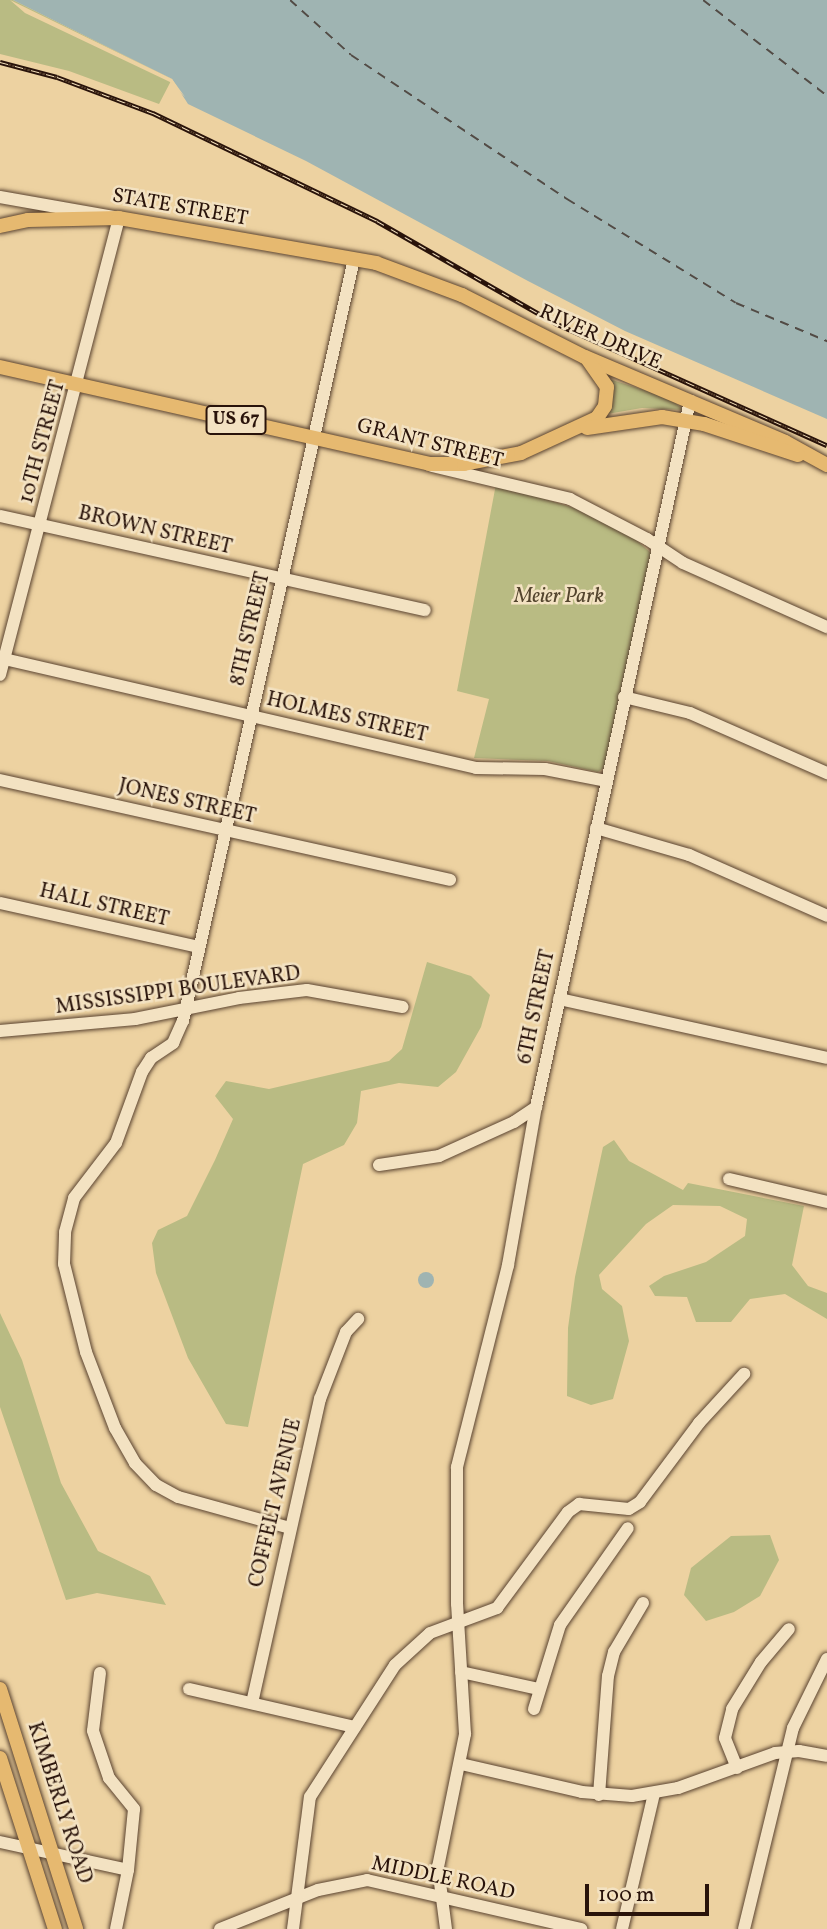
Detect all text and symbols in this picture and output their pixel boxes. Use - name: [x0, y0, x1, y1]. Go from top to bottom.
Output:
- street label: STATE STREET: [110, 184, 250, 232]
- street label: RIVER DRIVE: [535, 300, 665, 376]
- street label: 10TH STREET: [14, 378, 72, 506]
- road number: US 67: [204, 404, 268, 436]
- street label: GRANT STREET: [354, 414, 506, 474]
- street label: BROWN STREET: [76, 501, 234, 561]
- street label: 8TH STREET: [226, 569, 276, 689]
- park label: Meier Park: [514, 584, 604, 610]
- street label: HOLMES STREET: [264, 687, 430, 749]
- street label: JONES STREET: [116, 774, 258, 830]
- street label: HALL STREET: [37, 879, 171, 933]
- street label: 6TH STREET: [513, 947, 561, 1067]
- street label: MISSISSIPPI BOULEVARD: [54, 961, 302, 1021]
- street label: COFFELT AVENUE: [244, 1416, 308, 1590]
- street label: KIMBERLY ROAD: [21, 1719, 97, 1887]
- street label: MIDDLE ROAD: [369, 1852, 517, 1906]
- scale bar: [589, 1870, 713, 1914]
- text: 100 m: [598, 1881, 655, 1910]

